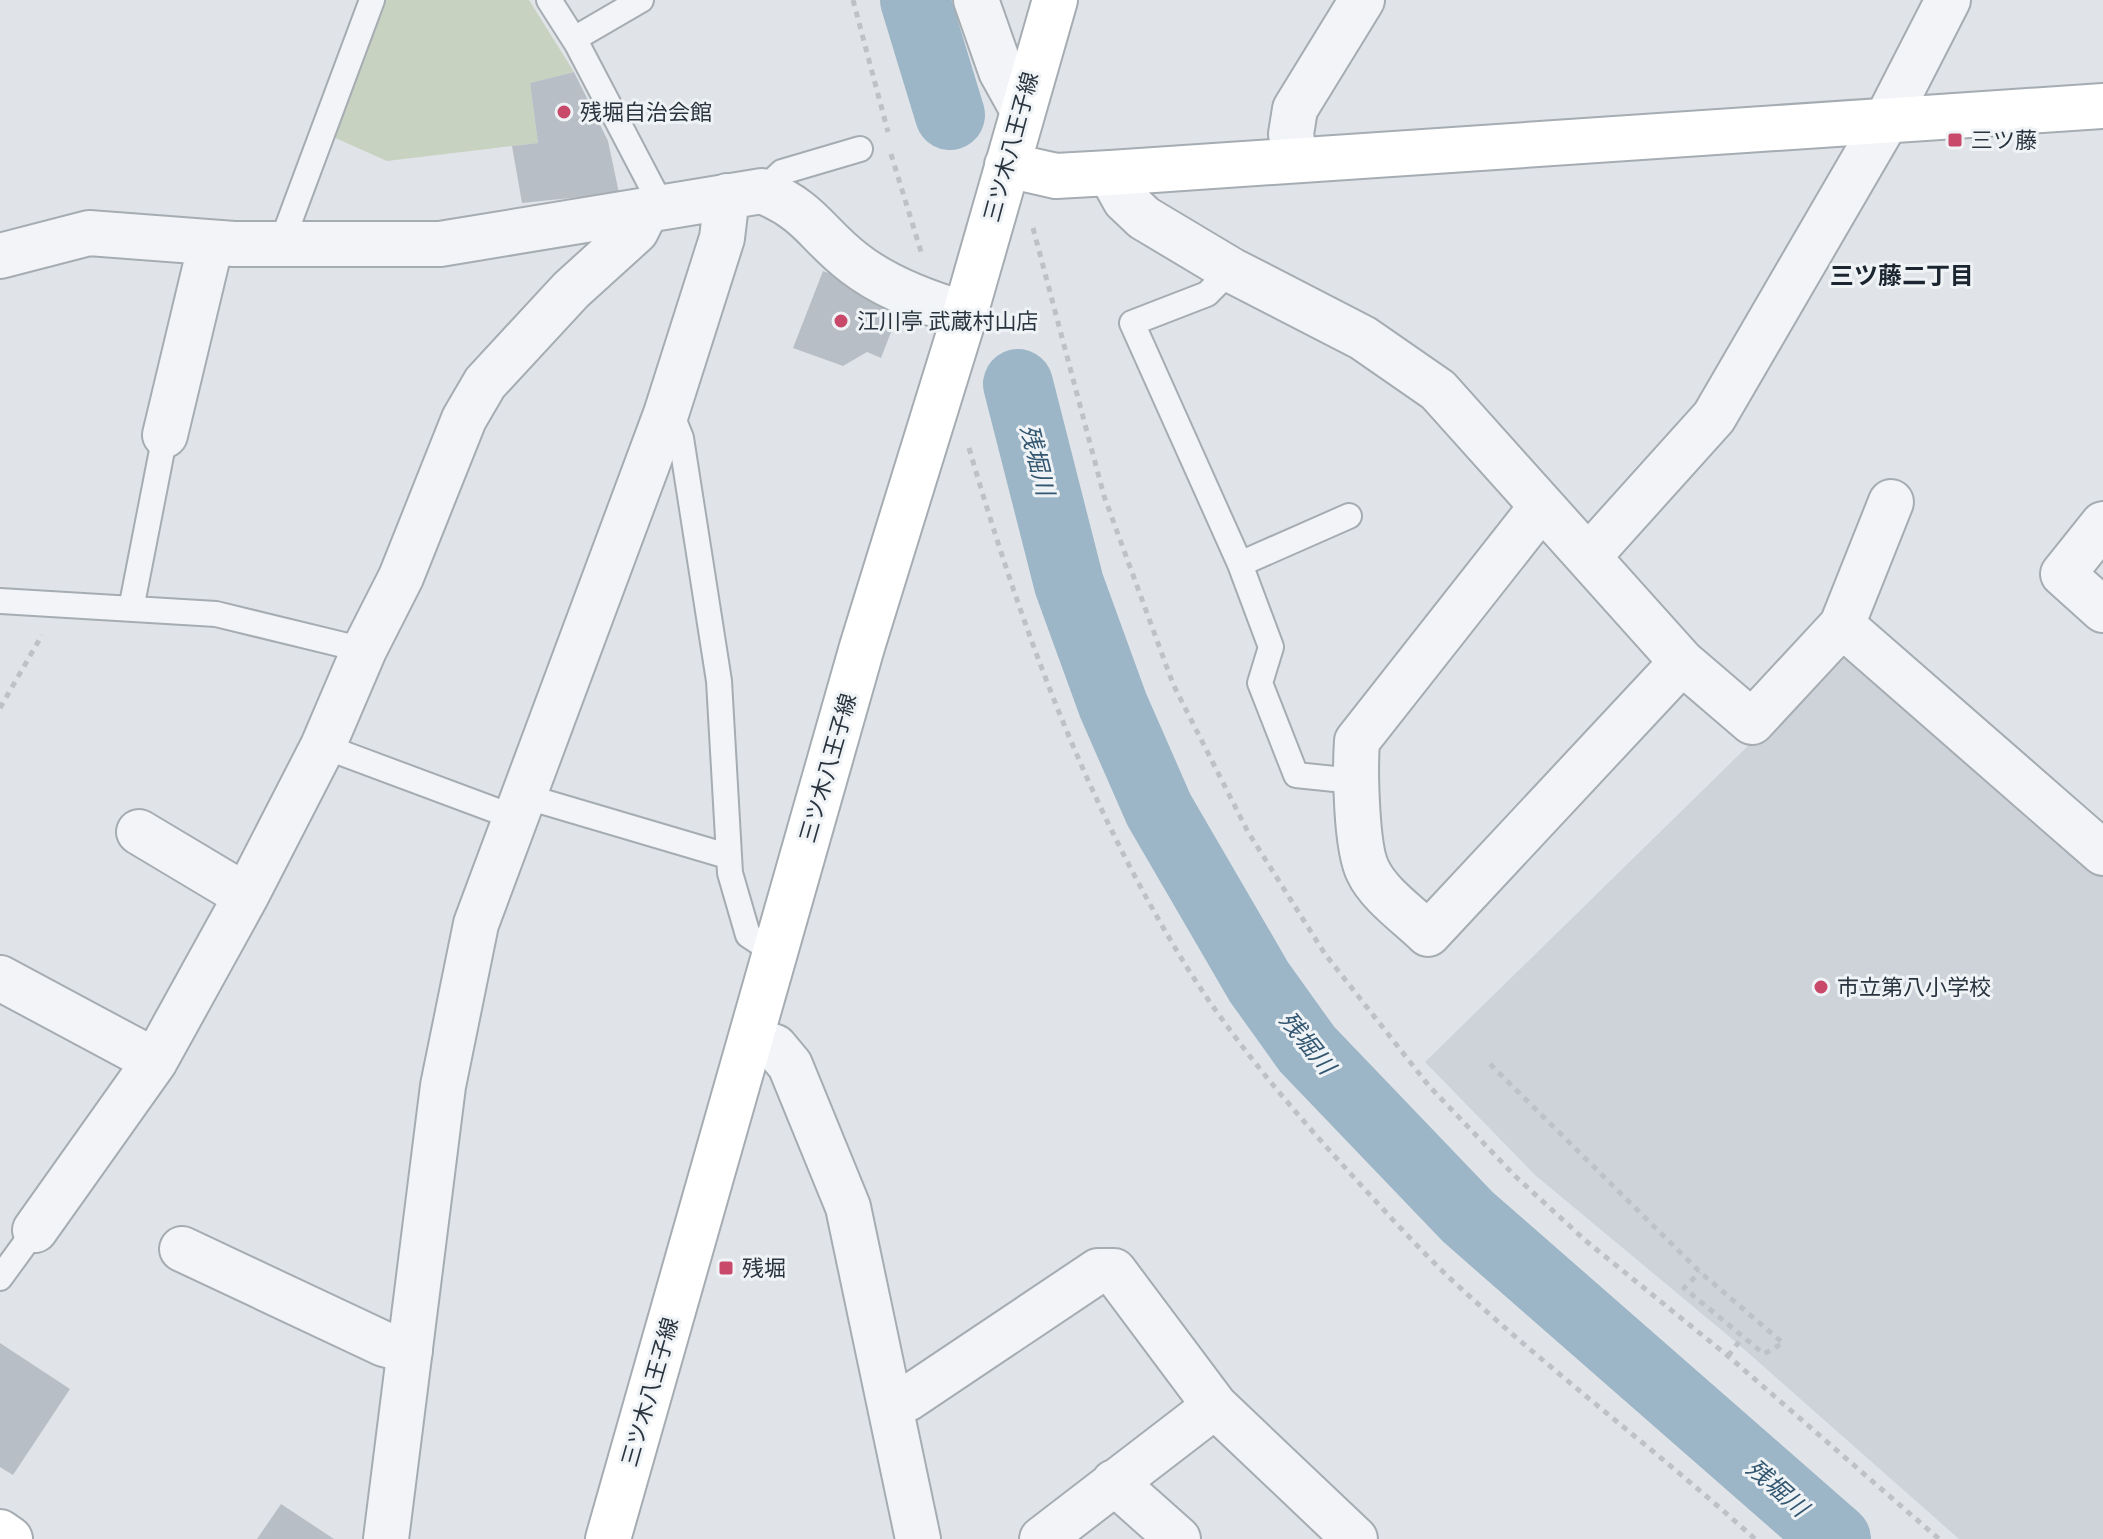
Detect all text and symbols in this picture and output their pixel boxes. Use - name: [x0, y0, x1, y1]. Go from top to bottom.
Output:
- street label: 三ツ木八王子線: [979, 69, 1043, 225]
- place label: 残堀自治会館: [580, 100, 712, 125]
- marker: 残堀自治会館: [555, 103, 573, 121]
- place label: 三ツ藤: [1971, 128, 2037, 153]
- marker: 三ツ藤: [1946, 131, 1964, 149]
- district label: 三ツ藤二丁目: [1830, 262, 1974, 290]
- place label: 江川亭 武蔵村山店: [857, 309, 1038, 334]
- marker: 江川亭 武蔵村山店: [832, 312, 850, 330]
- water label: 残堀川: [1015, 422, 1060, 501]
- street label: 三ツ木八王子線: [795, 691, 861, 845]
- place label: 市立第八小学校: [1837, 975, 1991, 1000]
- marker: 市立第八小学校: [1812, 978, 1830, 996]
- water label: 残堀川: [1273, 1006, 1342, 1082]
- place label: 残堀: [742, 1256, 786, 1281]
- marker: 残堀: [717, 1259, 735, 1277]
- street label: 三ツ木八王子線: [617, 1315, 683, 1469]
- water label: 残堀川: [1741, 1454, 1816, 1524]

